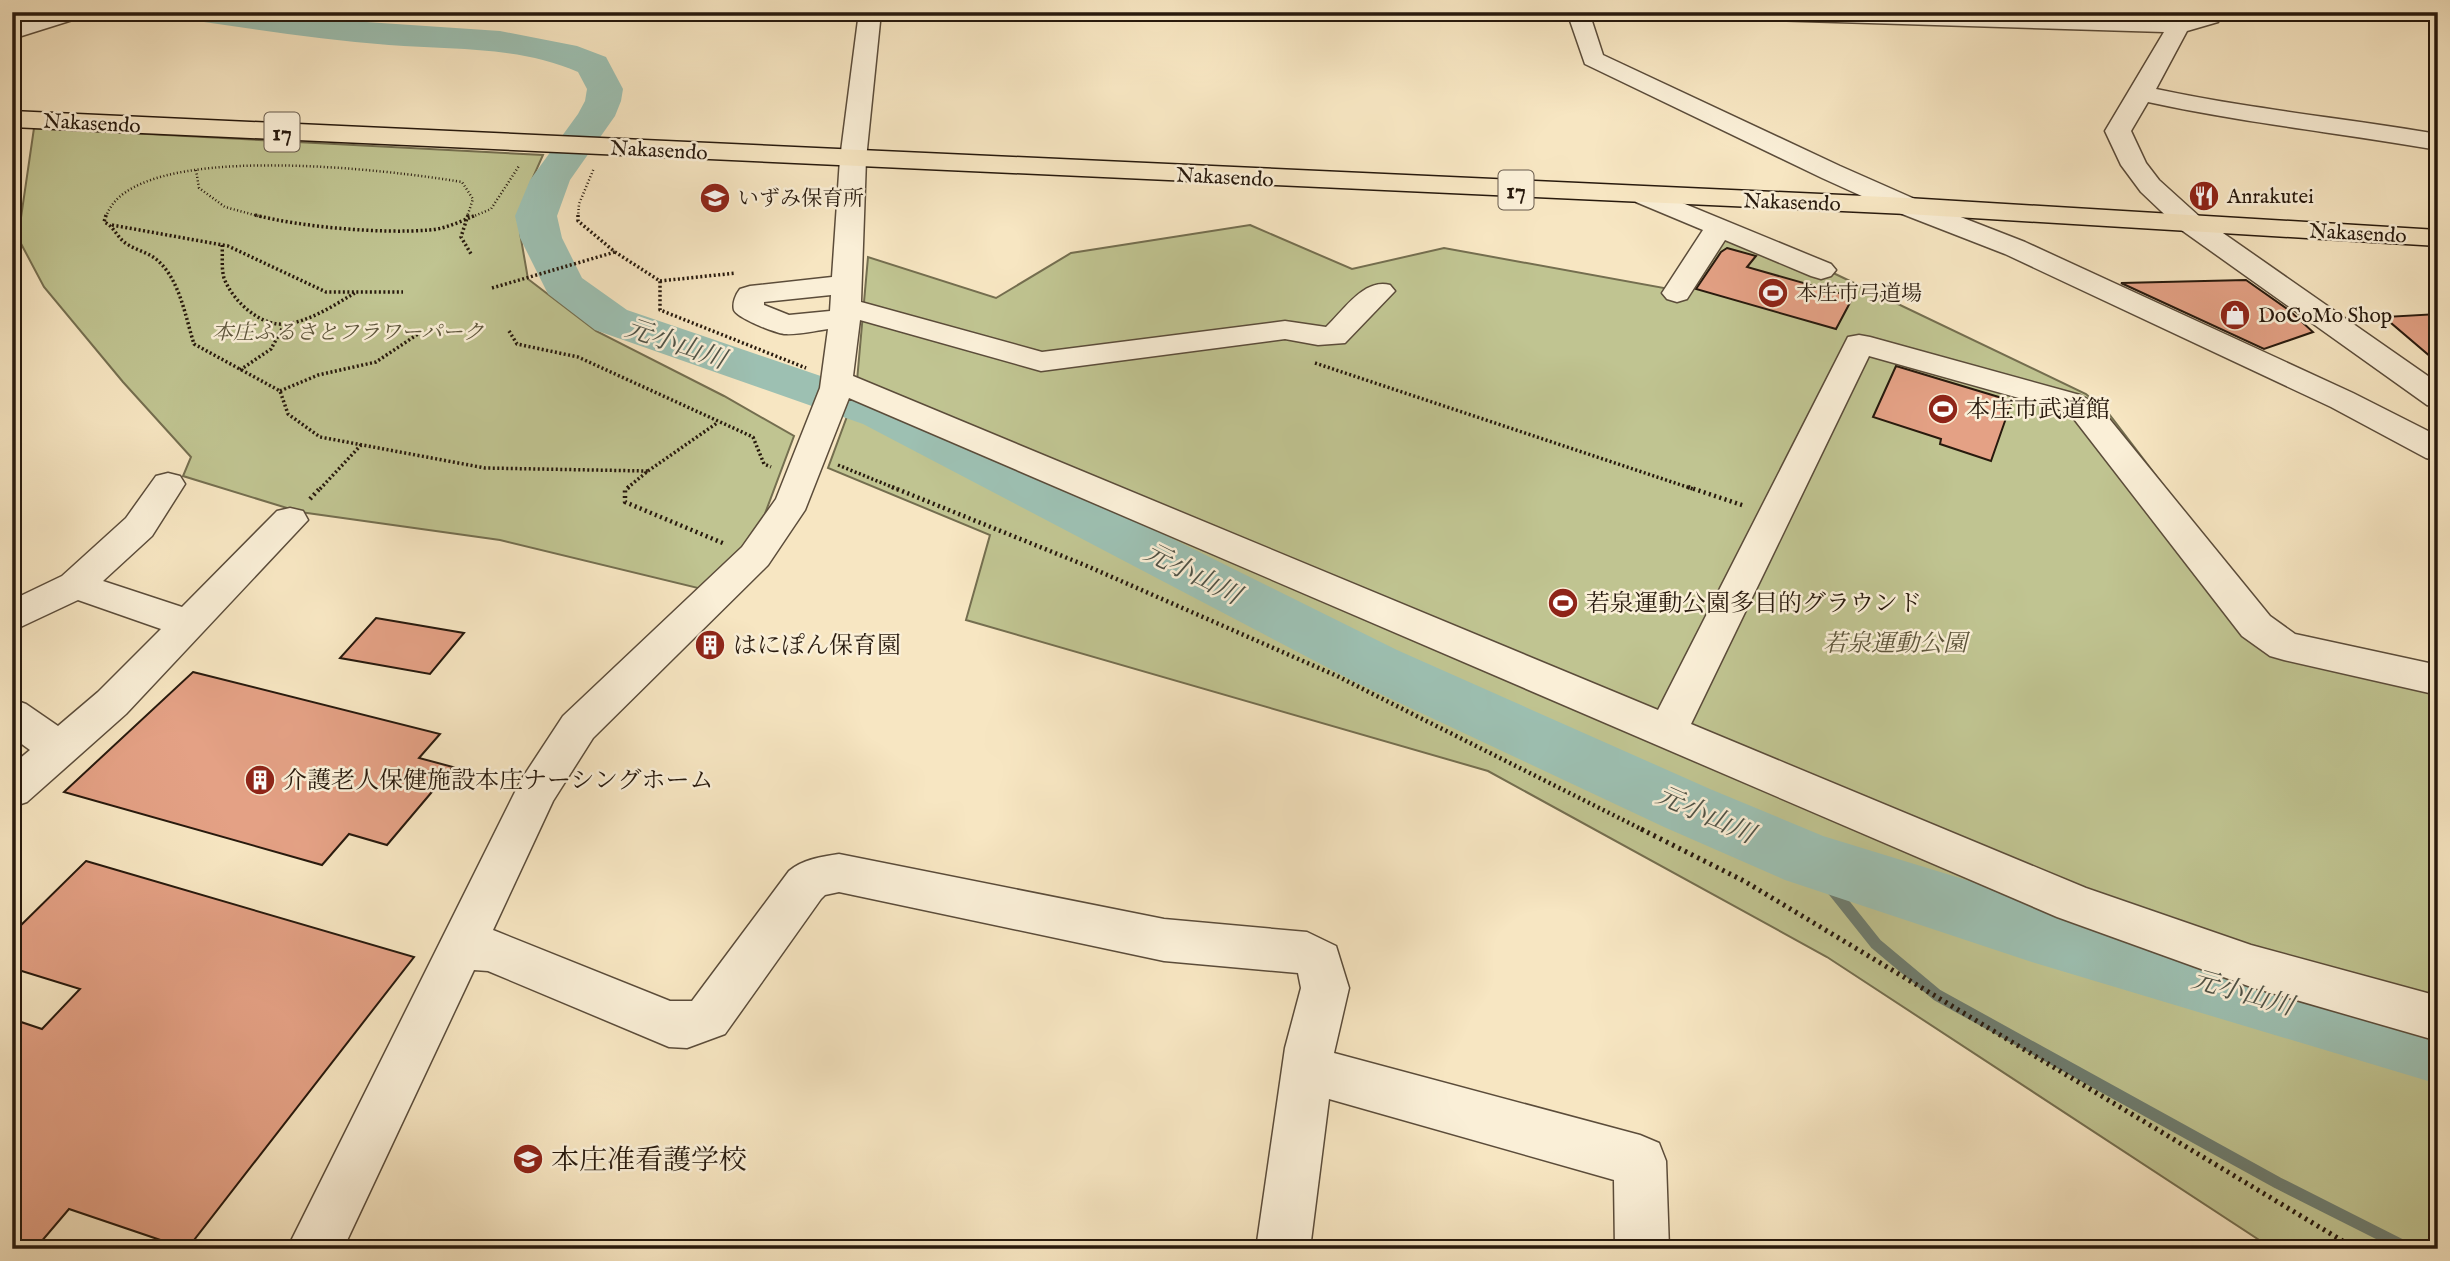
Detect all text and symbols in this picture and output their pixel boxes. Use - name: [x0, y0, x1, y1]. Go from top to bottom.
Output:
- street label: Nakasendo: [42, 108, 141, 141]
- road number: 17: [264, 113, 300, 152]
- street label: Nakasendo: [609, 135, 708, 168]
- street label: Nakasendo: [1175, 162, 1274, 195]
- road number: 17: [1498, 170, 1534, 210]
- restaurant icon: Anrakutei: [2187, 179, 2221, 213]
- school or university icon: いずみ保育所: [698, 181, 732, 215]
- place label: Anrakutei: [2226, 184, 2314, 211]
- place label: いずみ保育所: [738, 186, 864, 213]
- street label: Nakasendo: [1743, 188, 1841, 219]
- street label: Nakasendo: [2308, 218, 2407, 251]
- sports icon: 本庄市弓道場: [1756, 276, 1790, 310]
- place label: 本庄市弓道場: [1796, 281, 1922, 308]
- shop icon: DoCoMo Shop: [2218, 298, 2252, 332]
- place label: DoCoMo Shop: [2258, 303, 2392, 330]
- water label: 元小山川: [621, 312, 733, 378]
- park label: 本庄ふるさとフラワーパーク: [212, 320, 484, 347]
- sports icon: 本庄市武道館: [1926, 392, 1960, 426]
- place label: 本庄市武道館: [1966, 395, 2110, 426]
- water label: 元小山川: [1138, 536, 1249, 614]
- sports icon: 若泉運動公園多目的グラウンド: [1546, 586, 1580, 620]
- place label: 若泉運動公園多目的グラウンド: [1586, 589, 1922, 620]
- building icon: はにぽん保育園: [693, 628, 727, 662]
- park label: 若泉運動公園: [1823, 629, 1971, 660]
- place label: はにぽん保育園: [733, 631, 901, 662]
- building icon: 介護老人保健施設本庄ナーシングホーム: [243, 763, 277, 797]
- place label: 介護老人保健施設本庄ナーシングホーム: [283, 766, 713, 797]
- water label: 元小山川: [1651, 779, 1762, 853]
- water label: 元小山川: [2188, 963, 2300, 1024]
- school or university icon: 本庄准看護学校: [511, 1142, 545, 1176]
- place label: 本庄准看護学校: [551, 1144, 747, 1179]

